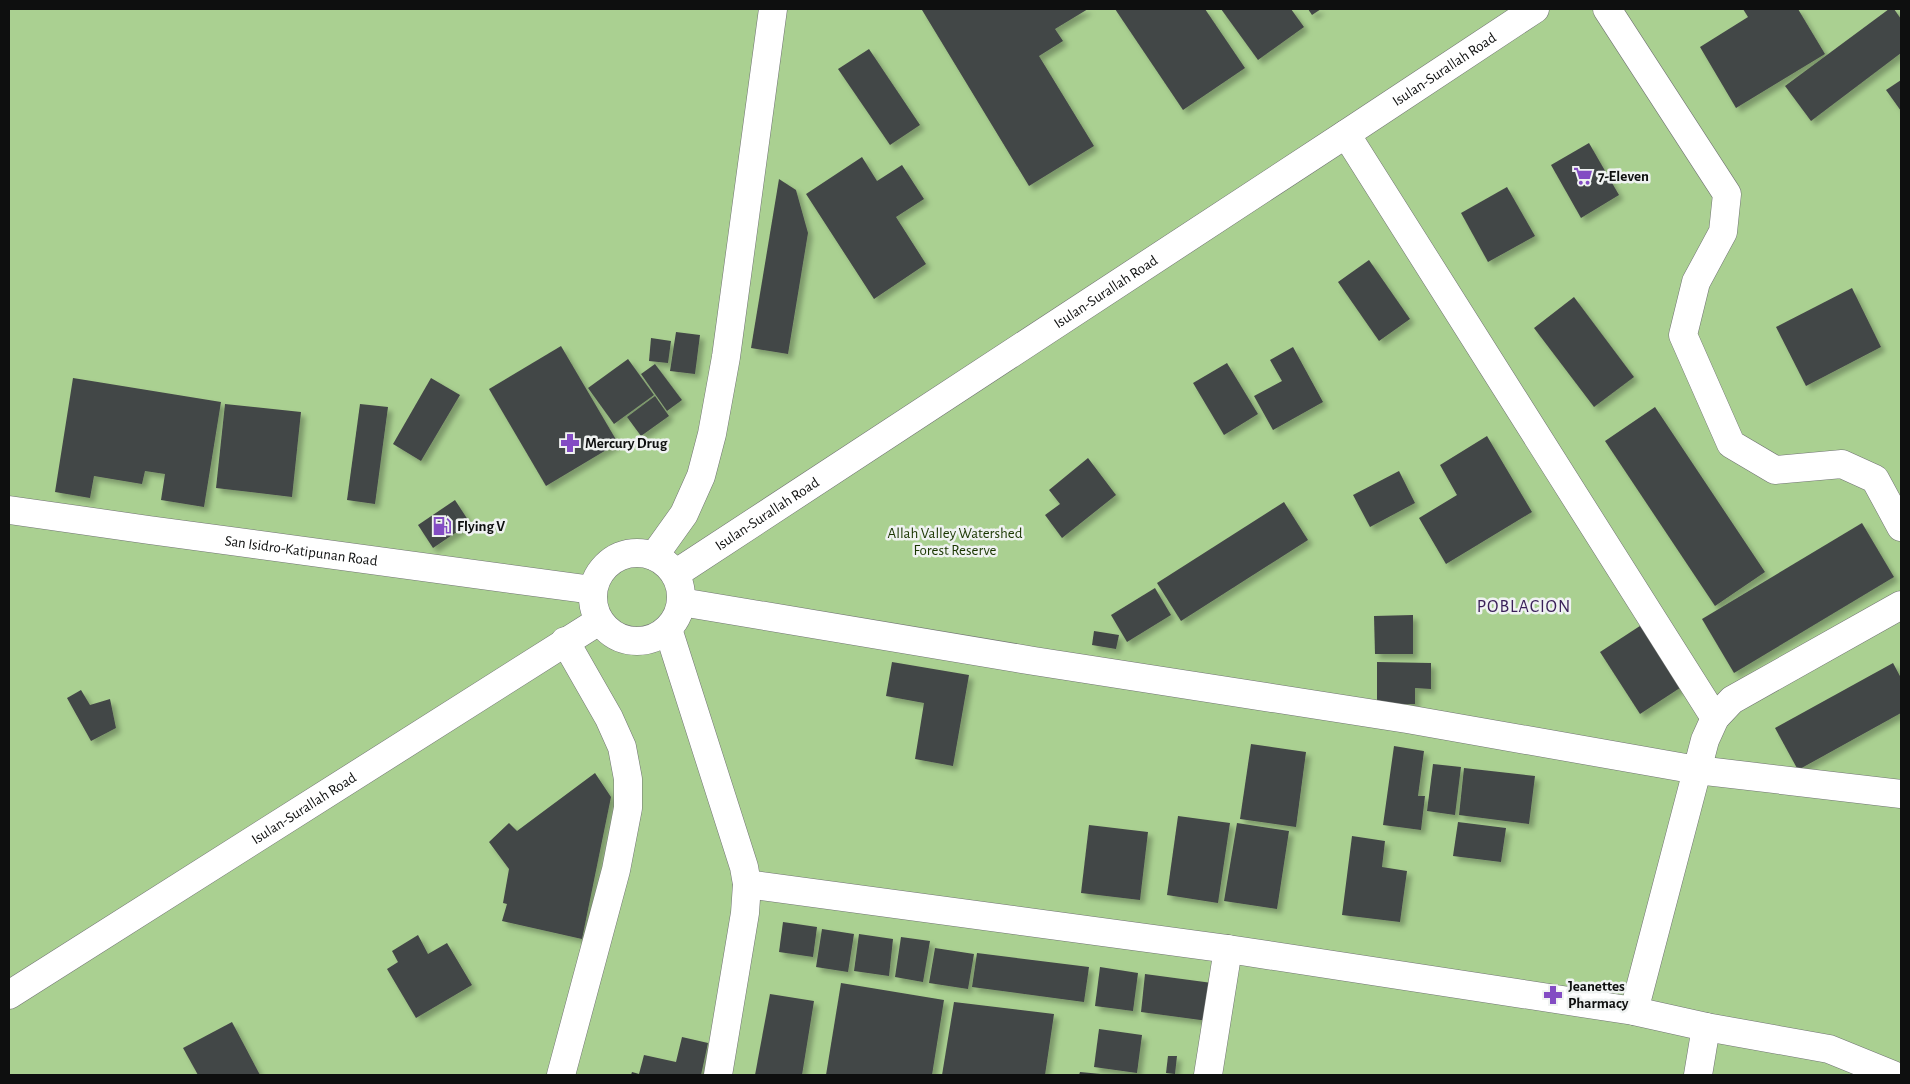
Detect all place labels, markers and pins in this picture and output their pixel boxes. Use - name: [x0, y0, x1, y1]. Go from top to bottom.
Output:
- supermarket icon: 7-Eleven: [1572, 165, 1594, 187]
- place label: 7-Eleven: [1598, 169, 1649, 184]
- pharmacy icon: Mercury Drug: [559, 432, 581, 454]
- place label: Mercury Drug: [585, 436, 668, 451]
- fuel station icon: Flying V: [431, 515, 453, 537]
- place label: Flying V: [457, 519, 505, 534]
- place label: Jeanettes Pharmacy: [1568, 979, 1629, 1011]
- pharmacy icon: Jeanettes Pharmacy: [1542, 984, 1564, 1006]

